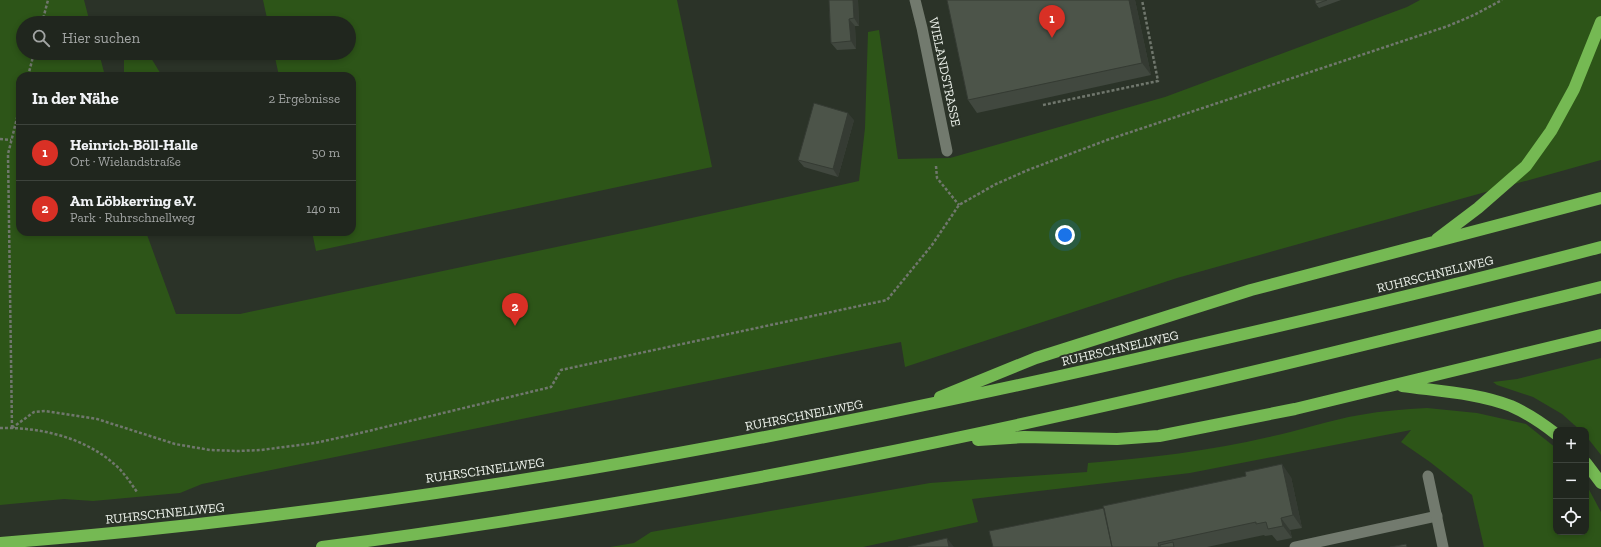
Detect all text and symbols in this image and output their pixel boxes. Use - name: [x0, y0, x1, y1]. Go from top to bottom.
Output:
- pin: 1: [1039, 5, 1065, 38]
- search box: [16, 16, 356, 60]
- street label: WIELANDSTRASSE: [926, 16, 964, 128]
- icon: search: [30, 27, 52, 49]
- text: Hier suchen: [62, 29, 140, 47]
- text: In der Nähe: [32, 88, 119, 108]
- text: 2 Ergebnisse: [268, 91, 340, 106]
- text: Heinrich-Böll-Halle: [70, 136, 198, 154]
- text: 1: [42, 145, 48, 160]
- text: 50 m: [312, 145, 340, 160]
- text: Ort · Wielandstraße: [70, 154, 181, 169]
- text: Am Löbkerring e.V.: [70, 192, 196, 210]
- text: 2: [42, 201, 48, 216]
- text: 140 m: [306, 201, 340, 216]
- text: Park · Ruhrschnellweg: [70, 210, 195, 225]
- your location: [1055, 225, 1075, 245]
- street label: RUHRSCHNELLWEG: [1375, 252, 1495, 296]
- pin: 2: [502, 293, 528, 326]
- street label: RUHRSCHNELLWEG: [1060, 327, 1180, 369]
- street label: RUHRSCHNELLWEG: [744, 396, 864, 434]
- map controls: [1553, 427, 1589, 535]
- button: +: [1553, 427, 1589, 463]
- street label: RUHRSCHNELLWEG: [425, 454, 545, 486]
- button: −: [1553, 463, 1589, 499]
- street label: RUHRSCHNELLWEG: [105, 499, 225, 527]
- button: locate: [1553, 499, 1589, 535]

